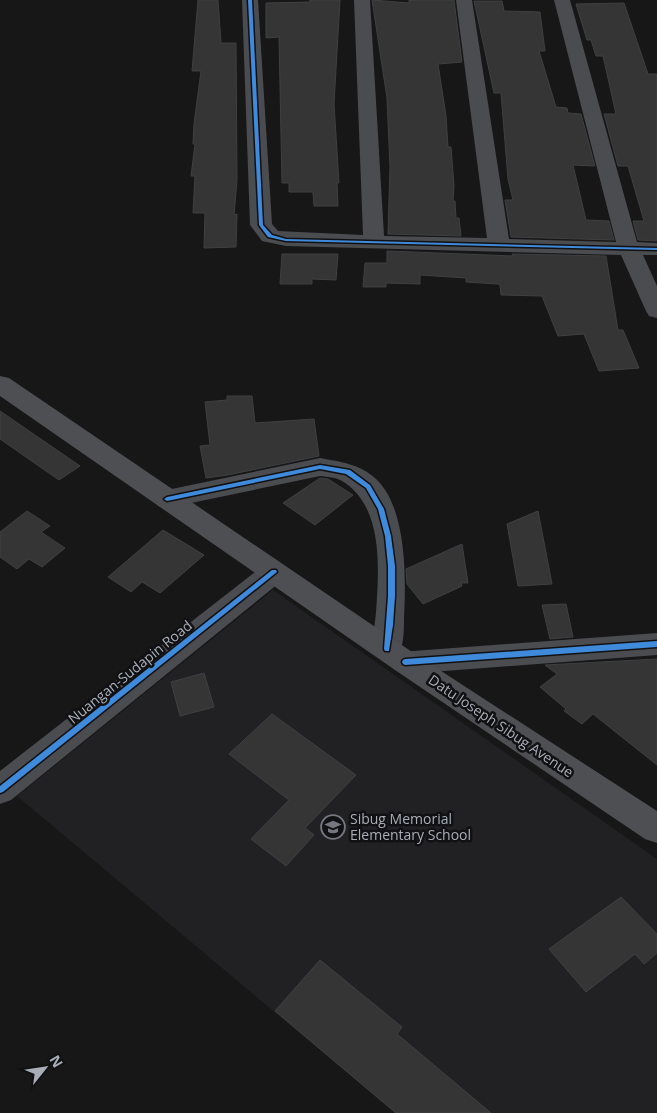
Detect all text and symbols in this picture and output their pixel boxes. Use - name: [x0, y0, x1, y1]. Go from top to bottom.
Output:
- street label: Nuangan-Sudapin Road: [64, 616, 196, 728]
- street label: Datu Joseph Sibug Avenue: [425, 670, 578, 781]
- place label: Sibug Memorial Elementary School: [350, 809, 471, 844]
- school or university icon: Sibug Memorial Elementary School: [320, 814, 346, 840]
- north arrow: [20, 1043, 70, 1093]
- text: N: [46, 1052, 68, 1071]

